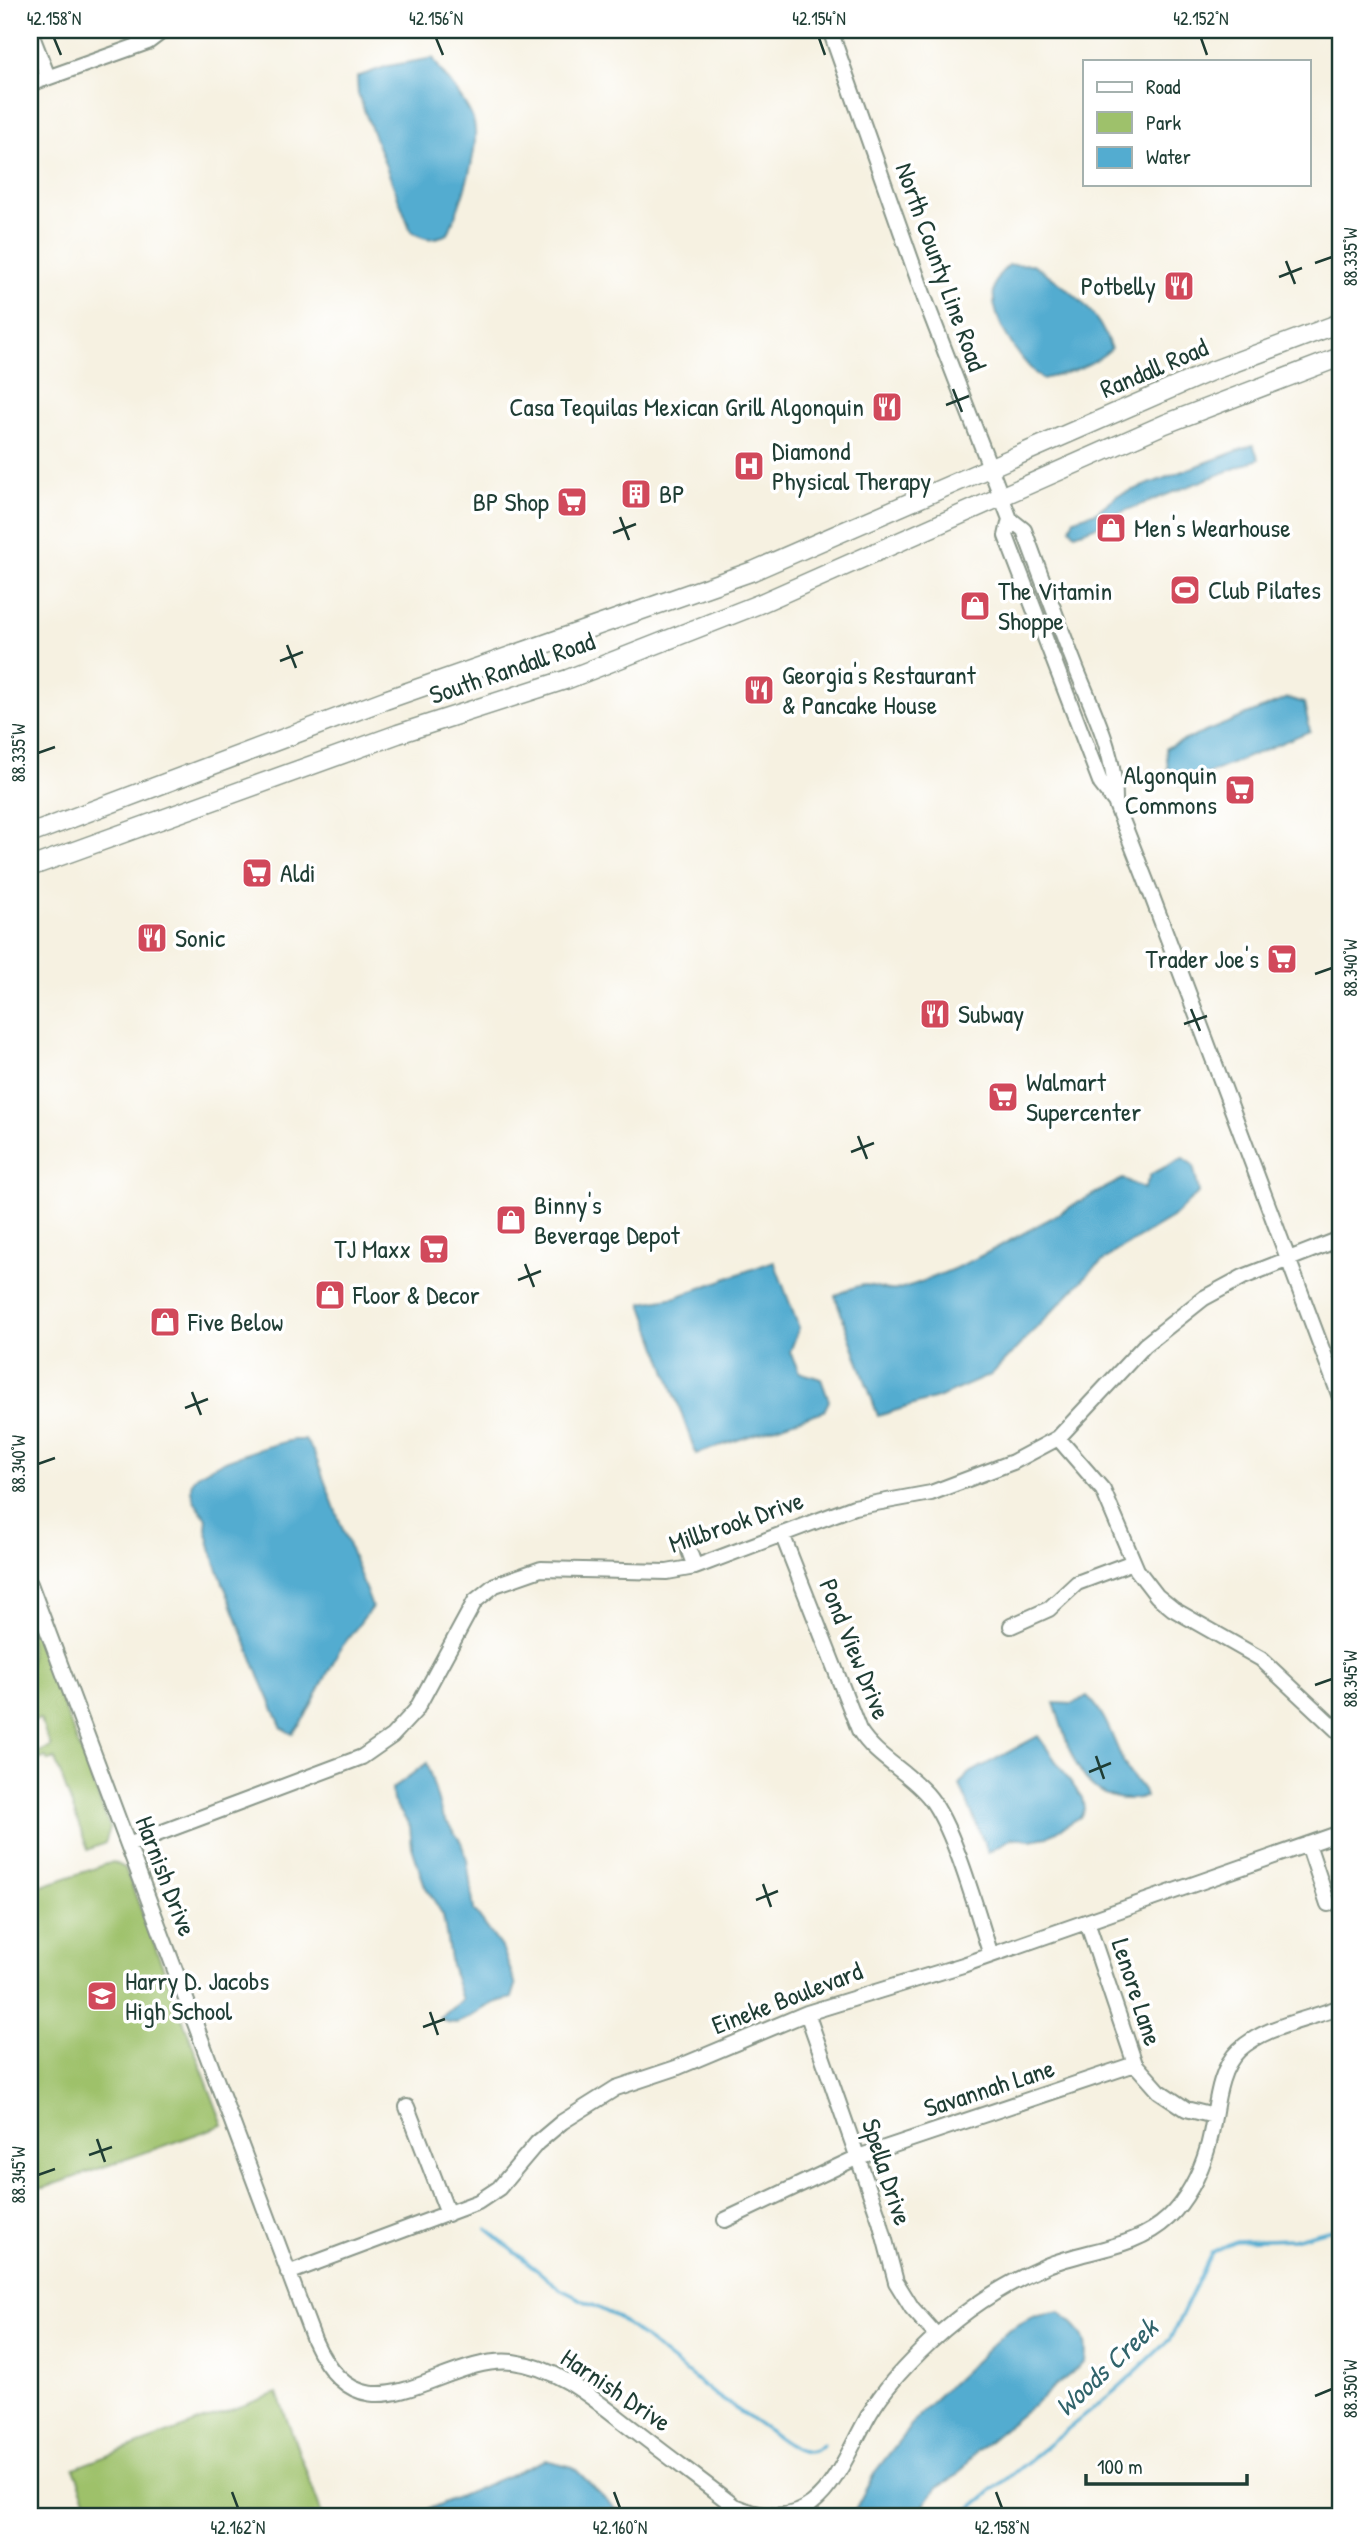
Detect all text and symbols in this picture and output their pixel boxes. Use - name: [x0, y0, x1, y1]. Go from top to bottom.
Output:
- text: 42.158°N: [27, 6, 81, 31]
- text: 42.156°N: [409, 6, 463, 31]
- text: 42.154°N: [792, 6, 846, 31]
- text: 42.152°N: [1173, 6, 1229, 31]
- legend: [1083, 60, 1310, 186]
- text: Road: [1146, 72, 1180, 101]
- text: Park: [1146, 108, 1181, 137]
- text: Water: [1146, 142, 1191, 171]
- street label: North County Line Road: [888, 158, 995, 376]
- text: 88.335°W: [1338, 228, 1363, 286]
- place label: Potbelly: [1081, 268, 1156, 303]
- restaurant icon: Potbelly: [1162, 269, 1196, 303]
- street label: Randall Road: [1095, 329, 1213, 406]
- place label: Casa Tequilas Mexican Grill Algonquin: [509, 389, 864, 424]
- restaurant icon: Casa Tequilas Mexican Grill Algonquin: [870, 390, 904, 424]
- place label: Diamond Physical Therapy: [772, 433, 931, 498]
- hospital icon: Diamond Physical Therapy: [732, 449, 766, 483]
- place label: BP: [659, 476, 685, 511]
- building icon: BP: [619, 477, 653, 511]
- place label: BP Shop: [473, 484, 549, 519]
- supermarket icon: BP Shop: [555, 485, 589, 519]
- place label: Men's Wearhouse: [1134, 510, 1291, 545]
- shop icon: Men's Wearhouse: [1094, 511, 1128, 545]
- place label: Club Pilates: [1208, 572, 1321, 607]
- place label: The Vitamin Shoppe: [998, 573, 1112, 638]
- sports icon: Club Pilates: [1168, 573, 1202, 607]
- shop icon: The Vitamin Shoppe: [958, 589, 992, 623]
- street label: South Randall Road: [425, 623, 599, 712]
- place label: Georgia's Restaurant & Pancake House: [782, 657, 977, 722]
- restaurant icon: Georgia's Restaurant & Pancake House: [742, 673, 776, 707]
- text: 88.335°W: [6, 724, 31, 782]
- place label: Algonquin Commons: [1124, 757, 1217, 822]
- supermarket icon: Algonquin Commons: [1223, 773, 1257, 807]
- place label: Aldi: [280, 855, 316, 890]
- supermarket icon: Aldi: [240, 856, 274, 890]
- place label: Sonic: [175, 920, 225, 955]
- restaurant icon: Sonic: [135, 921, 169, 955]
- text: 88.340°W: [1338, 939, 1363, 997]
- place label: Trader Joe's: [1145, 941, 1259, 976]
- supermarket icon: Trader Joe's: [1265, 942, 1299, 976]
- place label: Subway: [958, 996, 1024, 1031]
- restaurant icon: Subway: [918, 997, 952, 1031]
- place label: Walmart Supercenter: [1026, 1064, 1141, 1129]
- supermarket icon: Walmart Supercenter: [986, 1080, 1020, 1114]
- place label: Binny's Beverage Depot: [534, 1187, 681, 1252]
- shop icon: Binny's Beverage Depot: [494, 1203, 528, 1237]
- place label: TJ Maxx: [334, 1231, 411, 1266]
- supermarket icon: TJ Maxx: [417, 1232, 451, 1266]
- place label: Floor & Decor: [352, 1277, 480, 1312]
- shop icon: Floor & Decor: [313, 1278, 347, 1312]
- place label: Five Below: [187, 1304, 283, 1339]
- shop icon: Five Below: [148, 1305, 182, 1339]
- text: 88.340°W: [6, 1435, 31, 1493]
- street label: Millbrook Drive: [664, 1482, 808, 1561]
- street label: Pond View Drive: [811, 1573, 900, 1724]
- text: 88.345°W: [1338, 1650, 1363, 1708]
- street label: Harnish Drive: [128, 1811, 205, 1941]
- street label: Lenore Lane: [1104, 1934, 1171, 2050]
- street label: Eineke Boulevard: [707, 1953, 867, 2042]
- place label: Harry D. Jacobs High School: [125, 1963, 269, 2028]
- school or university icon: Harry D. Jacobs High School: [85, 1979, 119, 2013]
- street label: Savannah Lane: [919, 2050, 1059, 2125]
- street label: Spella Drive: [854, 2114, 921, 2229]
- text: 88.345°W: [6, 2146, 31, 2204]
- water label: Woods Creek: [1046, 2308, 1167, 2425]
- street label: Harnish Drive: [554, 2340, 678, 2439]
- text: 88.350°W: [1338, 2360, 1363, 2418]
- scale bar: [1086, 2442, 1248, 2486]
- text: 100 m: [1097, 2452, 1143, 2481]
- text: 42.162°N: [211, 2515, 265, 2540]
- text: 42.160°N: [593, 2515, 647, 2540]
- text: 42.158°N: [975, 2515, 1029, 2540]

